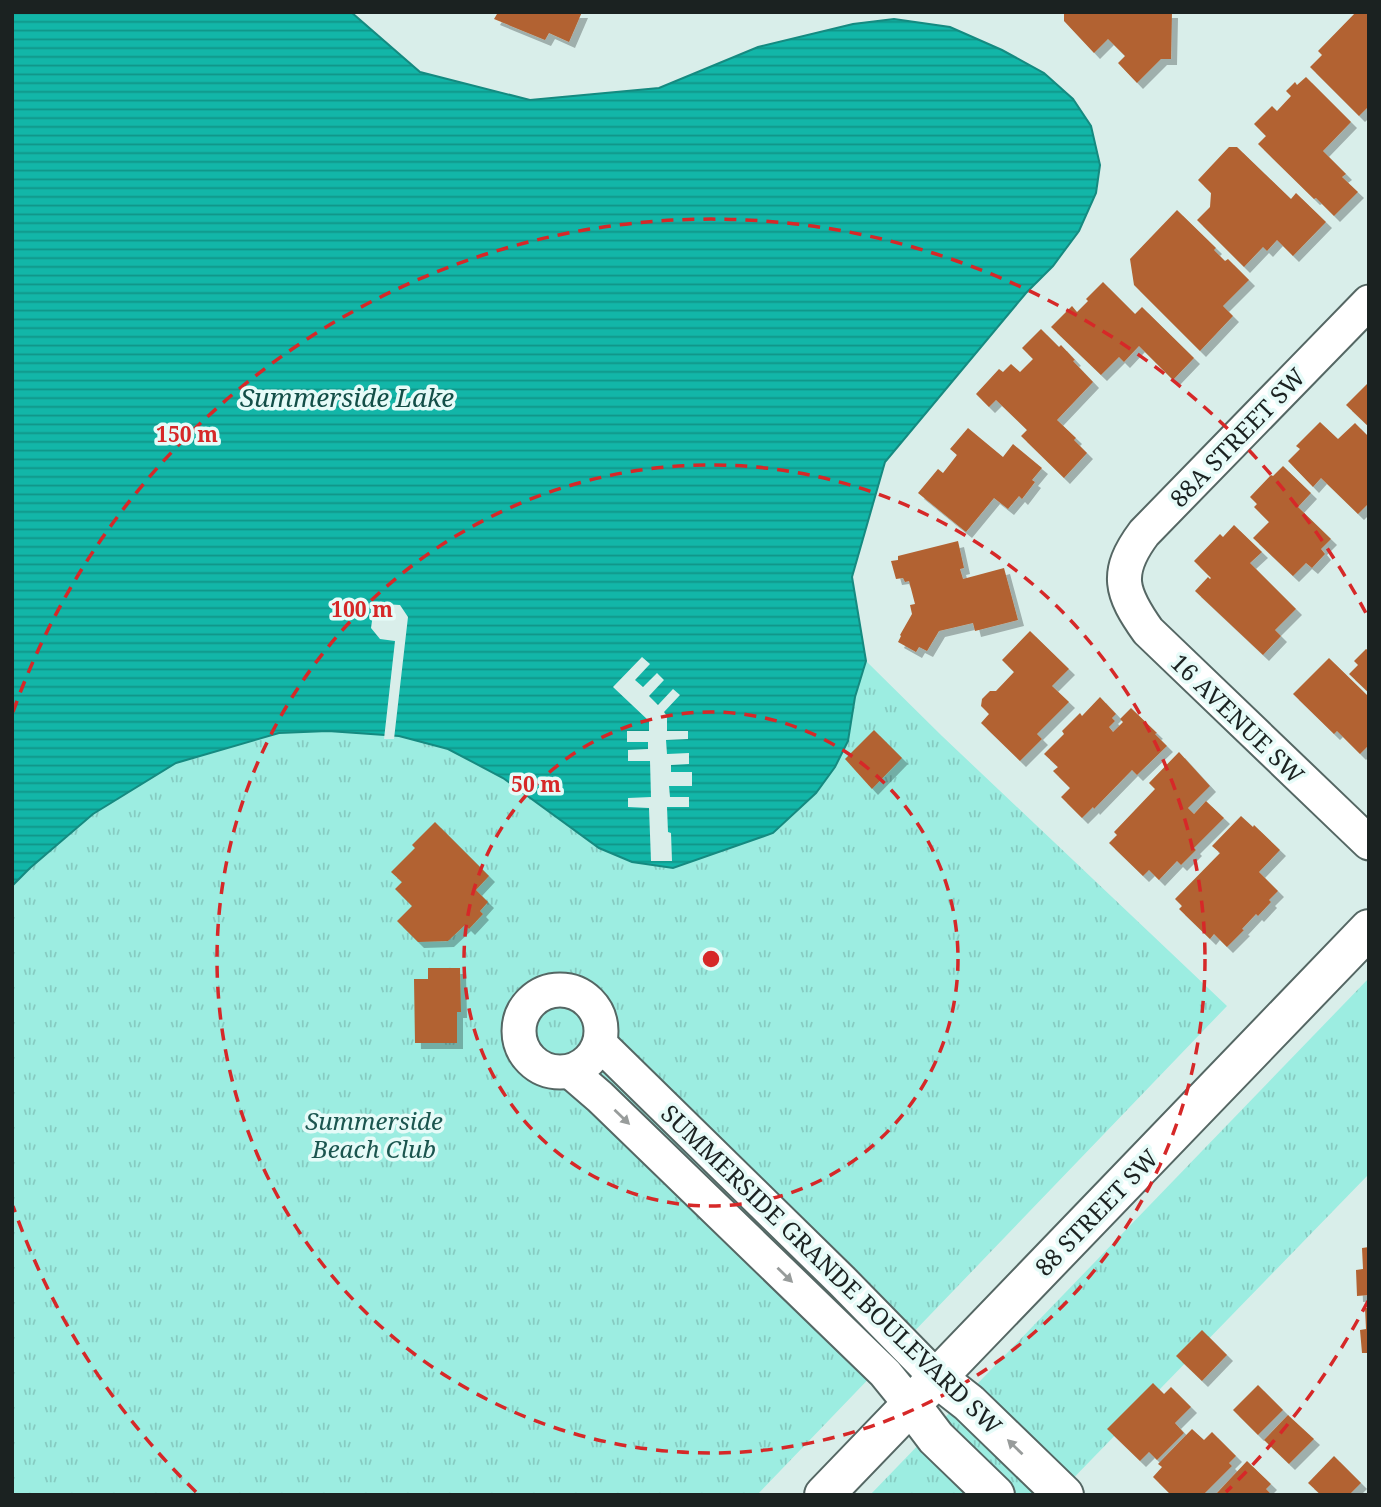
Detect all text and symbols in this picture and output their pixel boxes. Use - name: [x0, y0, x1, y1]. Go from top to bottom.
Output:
- street label: 88A STREET SW: [1162, 360, 1312, 514]
- water label: Summerside Lake: [240, 379, 454, 415]
- text: 150 m: [156, 420, 218, 448]
- text: 100 m: [331, 595, 393, 623]
- street label: 16 AVENUE SW: [1164, 646, 1312, 790]
- text: 50 m: [511, 770, 561, 798]
- centre of rings: [699, 947, 723, 971]
- street label: SUMMERSIDE GRANDE BOULEVARD SW: [654, 1097, 1010, 1441]
- park label: Summerside Beach Club: [305, 1104, 443, 1165]
- one-way arrow: [613, 1109, 630, 1126]
- street label: 88 STREET SW: [1027, 1141, 1165, 1283]
- one-way arrow: [777, 1267, 794, 1284]
- one-way arrow: [1007, 1440, 1024, 1456]

